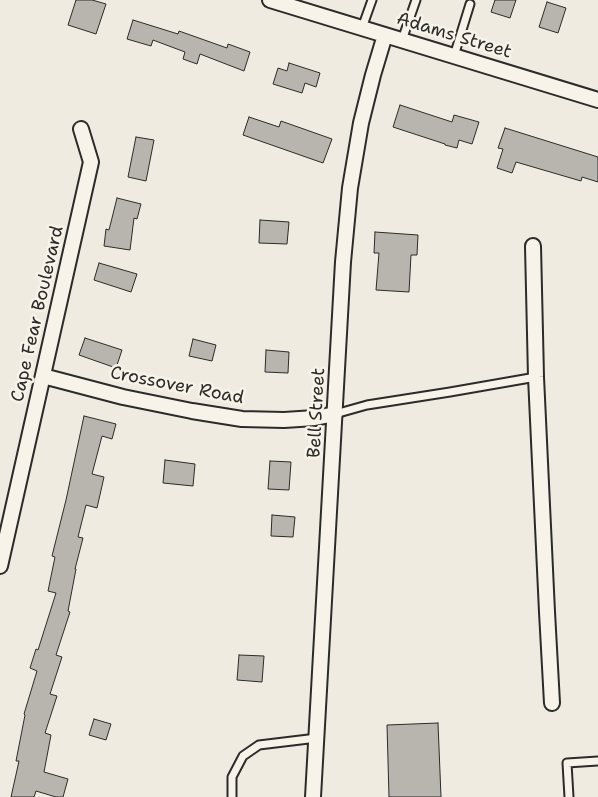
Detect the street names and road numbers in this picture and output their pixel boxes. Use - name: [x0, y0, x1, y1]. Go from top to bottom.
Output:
- street label: Adams Street: [394, 8, 514, 64]
- street label: Cape Fear Boulevard: [7, 224, 69, 404]
- street label: Crossover Road: [108, 362, 246, 410]
- street label: Bell Street: [304, 367, 330, 459]

